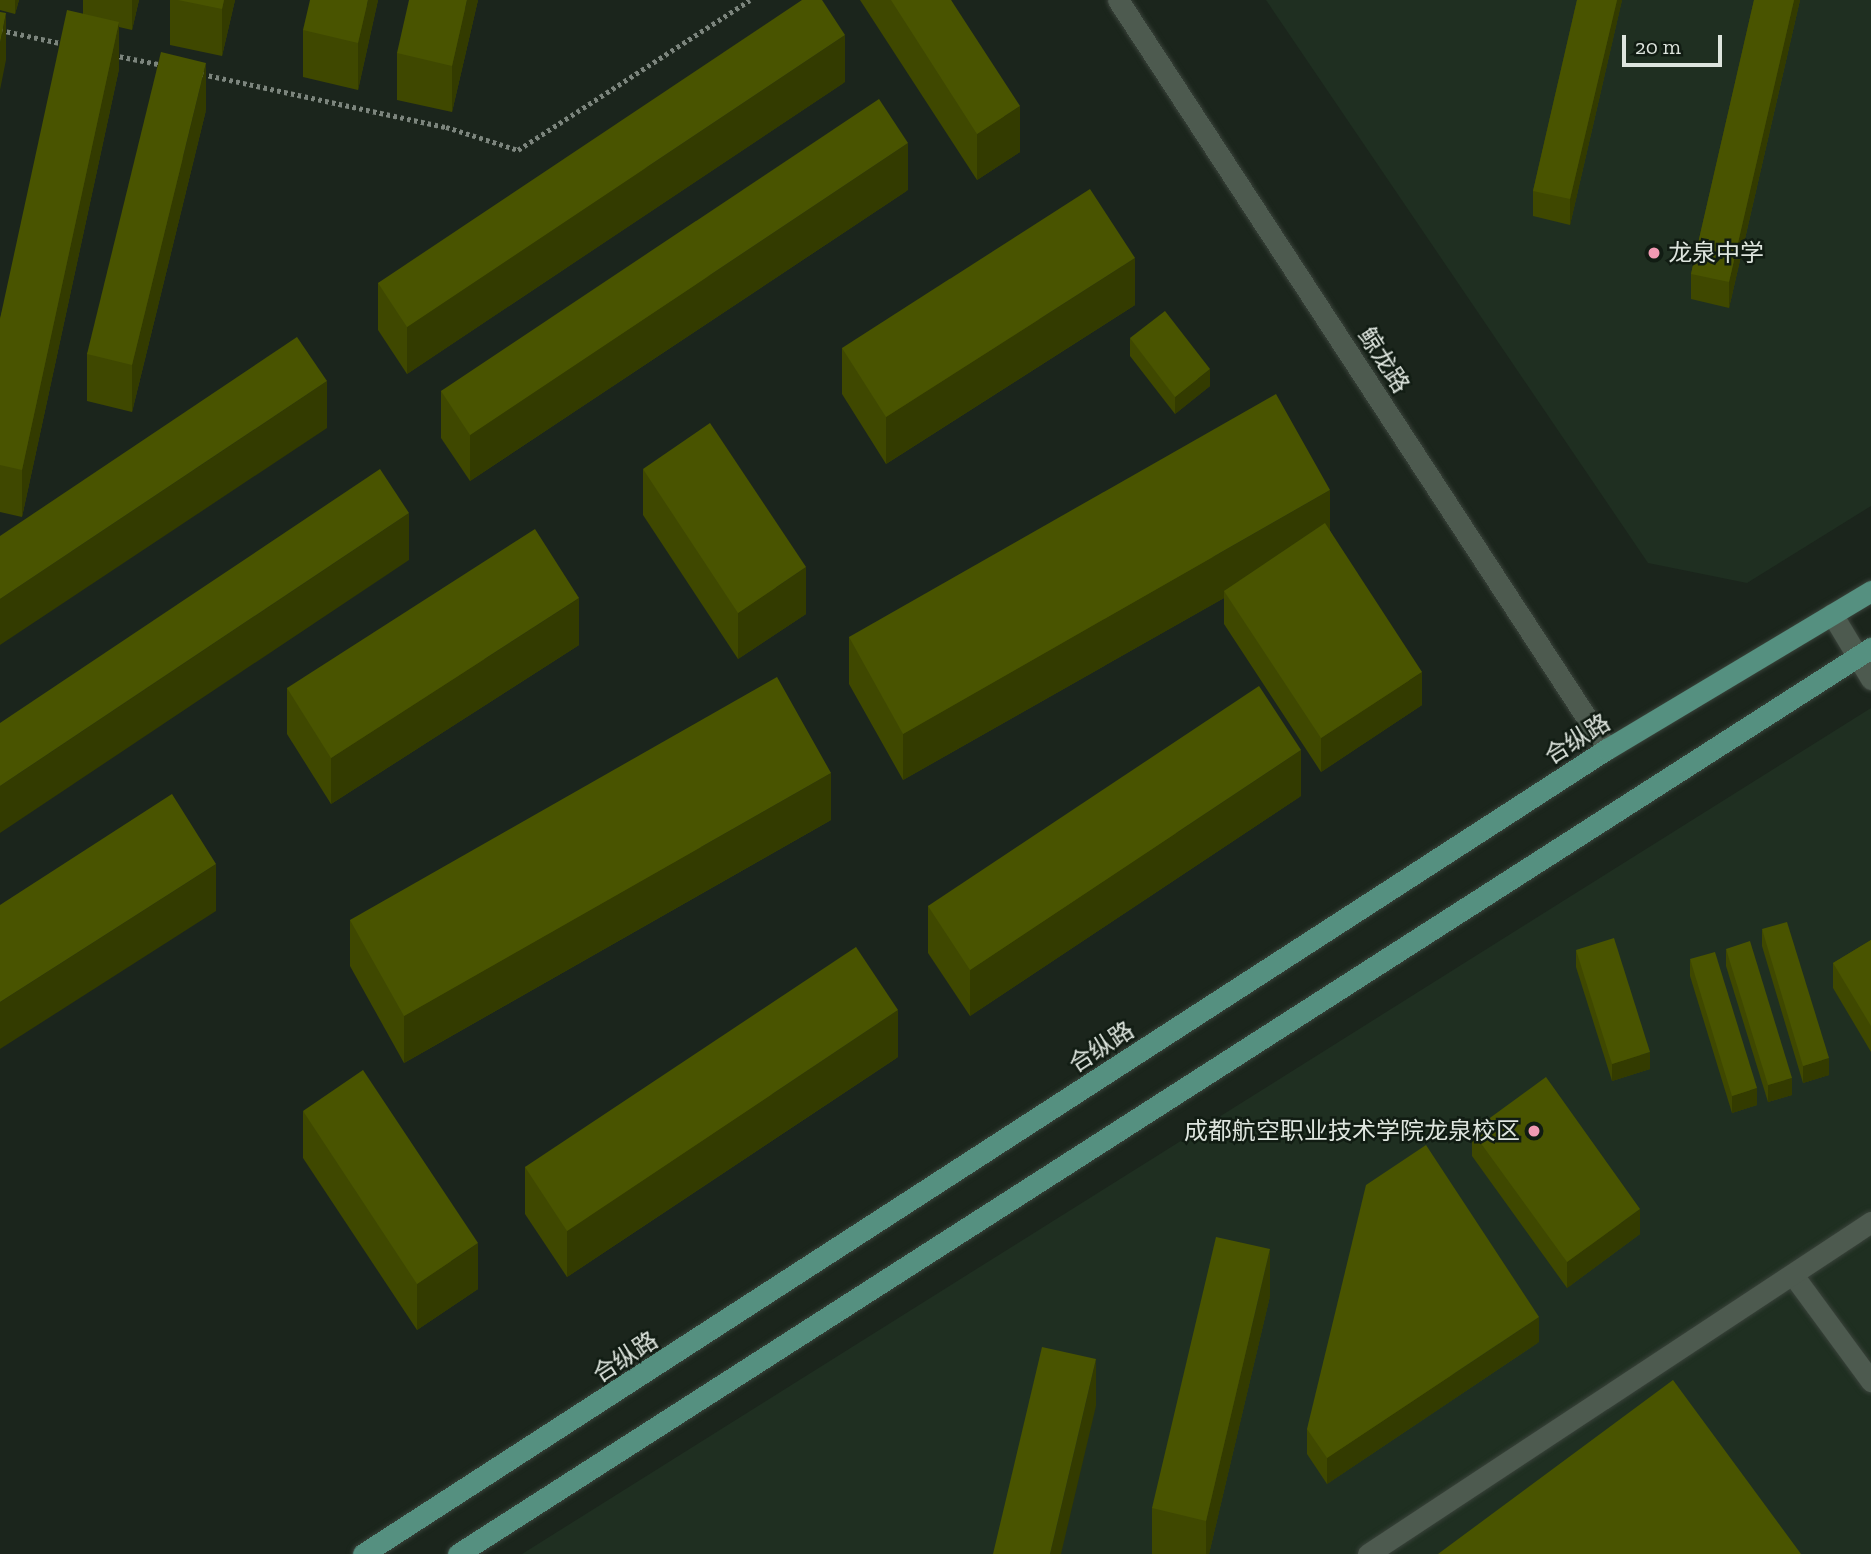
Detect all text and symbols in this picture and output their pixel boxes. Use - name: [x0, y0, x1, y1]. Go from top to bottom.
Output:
- scale bar: [1626, 21, 1726, 65]
- text: 20 m: [1635, 34, 1681, 59]
- place label: 龙泉中学: [1668, 239, 1764, 267]
- marker: 龙泉中学: [1646, 245, 1662, 261]
- street label: 鲸龙路: [1352, 322, 1416, 398]
- street label: 合纵路: [1539, 708, 1615, 770]
- street label: 合纵路: [1063, 1015, 1139, 1079]
- place label: 成都航空职业技术学院龙泉校区: [1184, 1117, 1520, 1145]
- marker: 成都航空职业技术学院龙泉校区: [1526, 1123, 1542, 1139]
- street label: 合纵路: [587, 1325, 663, 1389]

